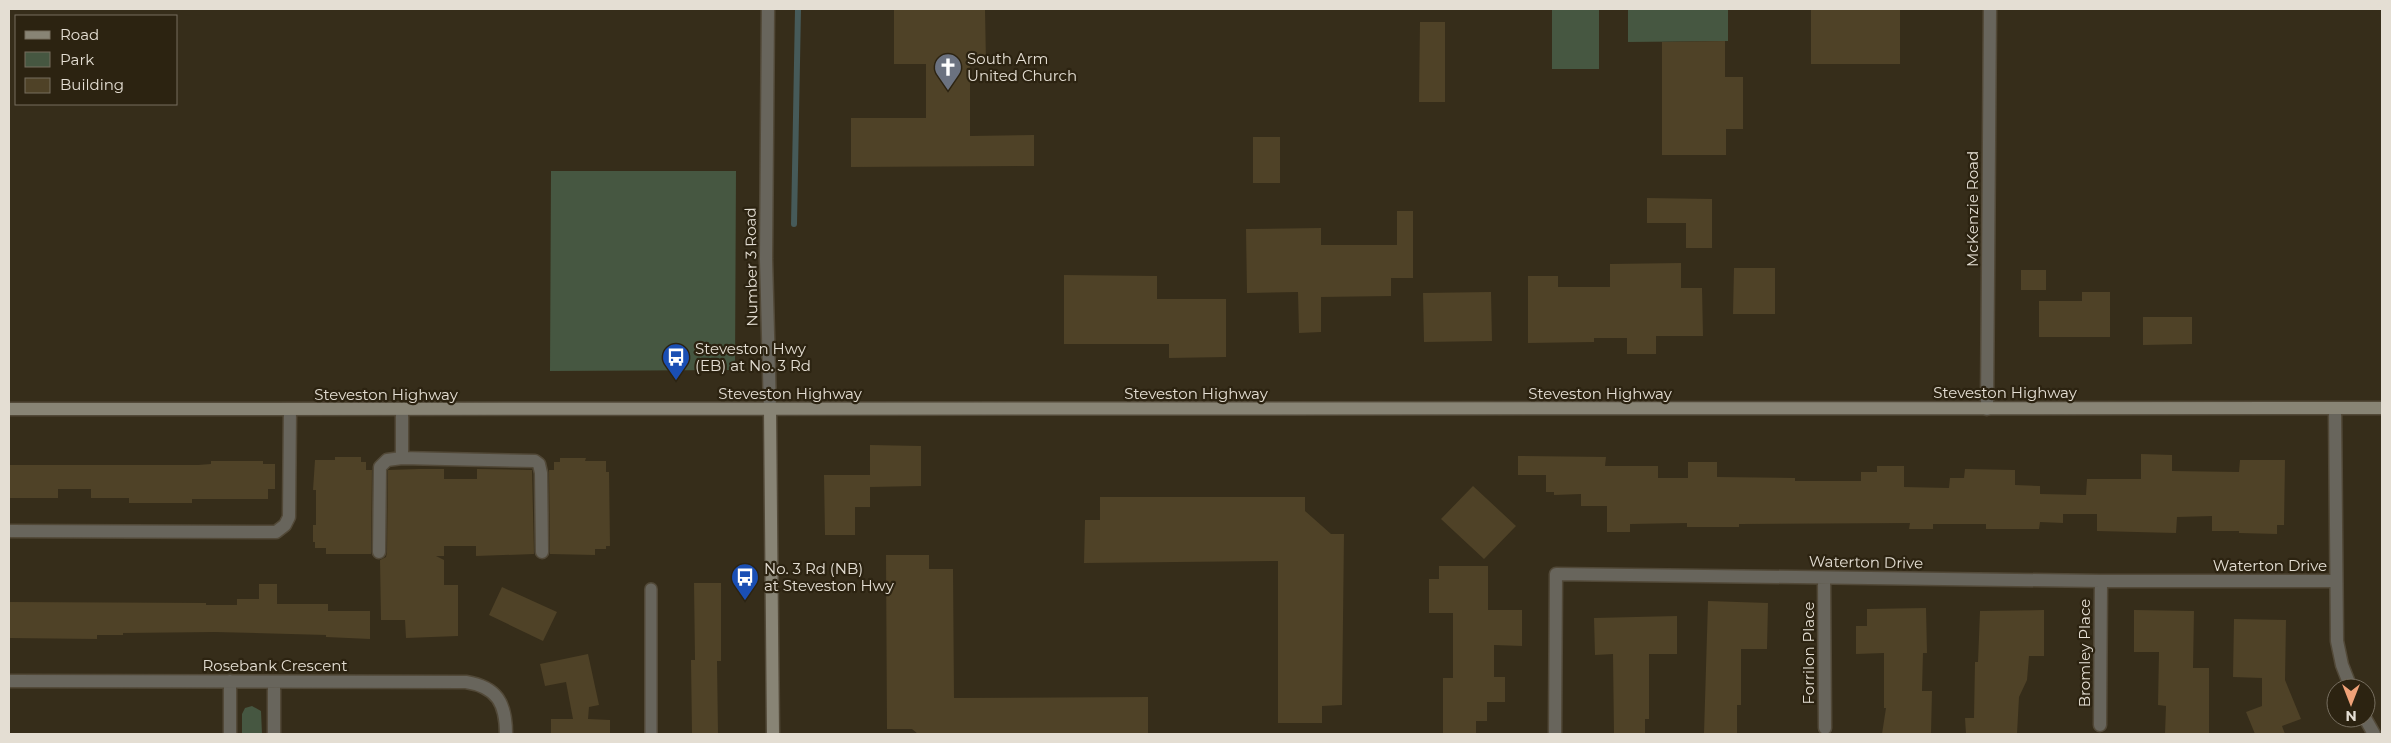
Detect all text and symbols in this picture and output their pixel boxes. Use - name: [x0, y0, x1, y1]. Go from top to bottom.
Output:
- legend: [15, 15, 178, 105]
- text: Road: [60, 25, 99, 44]
- place label: South Arm United Church: [967, 49, 1077, 85]
- text: Park: [60, 50, 94, 69]
- church icon: South Arm United Church: [933, 52, 963, 91]
- text: Building: [60, 75, 124, 94]
- street label: McKenzie Road: [1963, 151, 1982, 267]
- street label: Number 3 Road: [740, 207, 762, 327]
- place label: Steveston Hwy (EB) at No. 3 Rd: [695, 339, 811, 375]
- bus stop icon: Steveston Hwy (EB) at No. 3 Rd: [661, 342, 691, 381]
- street label: Steveston Highway: [1933, 383, 2078, 402]
- street label: Steveston Highway: [718, 384, 863, 403]
- street label: Steveston Highway: [1124, 384, 1269, 403]
- street label: Steveston Highway: [1528, 384, 1673, 403]
- street label: Steveston Highway: [314, 385, 459, 404]
- street label: Waterton Drive: [1809, 552, 1923, 572]
- street label: Waterton Drive: [2213, 556, 2327, 575]
- place label: No. 3 Rd (NB) at Steveston Hwy: [764, 559, 895, 595]
- bus stop icon: No. 3 Rd (NB) at Steveston Hwy: [730, 562, 760, 601]
- street label: Bromley Place: [2075, 599, 2094, 707]
- street label: Forrilon Place: [1799, 601, 1818, 705]
- street label: Rosebank Crescent: [202, 656, 348, 675]
- north arrow: [2326, 678, 2376, 728]
- text: N: [2345, 707, 2357, 725]

